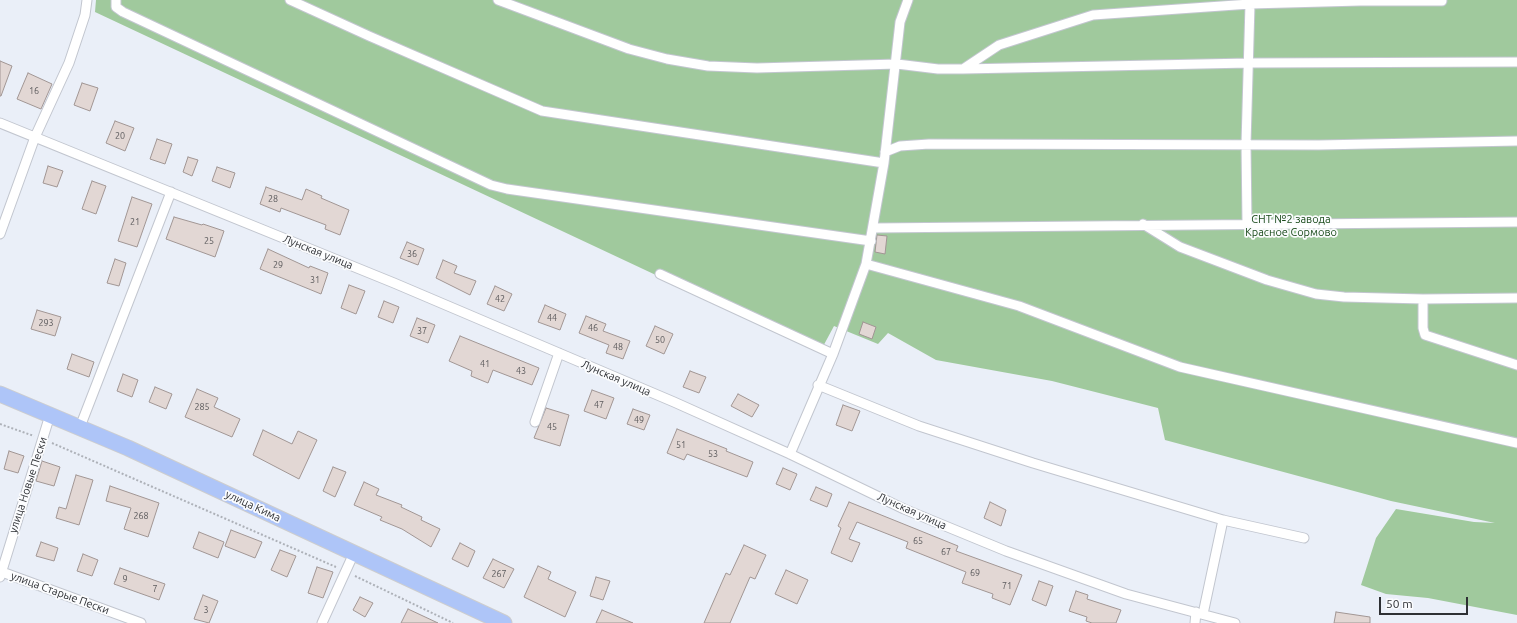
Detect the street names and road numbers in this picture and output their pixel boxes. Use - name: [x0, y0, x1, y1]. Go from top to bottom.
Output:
- street label: Лунская улица: [281, 232, 355, 272]
- street label: Лунская улица: [579, 357, 653, 399]
- street label: улица Новые Пески: [6, 435, 50, 535]
- street label: улица Кима: [223, 487, 283, 525]
- street label: Лунская улица: [875, 490, 949, 532]
- street label: улица Старые Пески: [9, 569, 111, 617]

